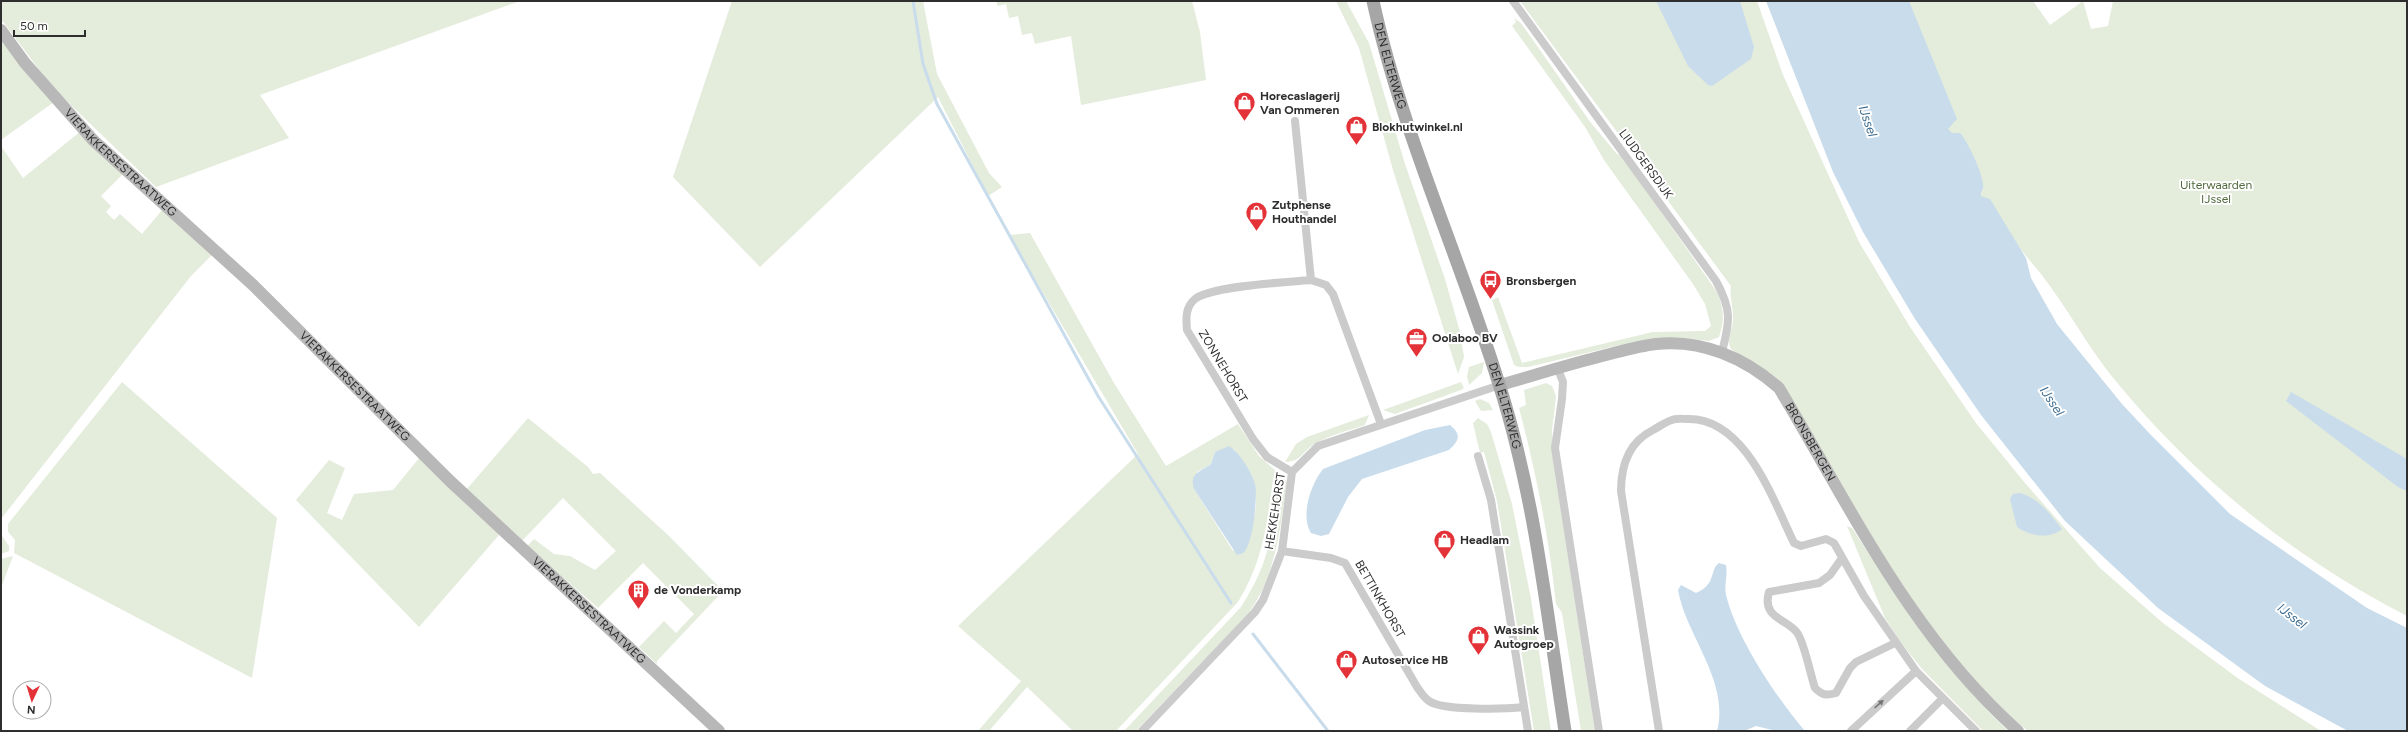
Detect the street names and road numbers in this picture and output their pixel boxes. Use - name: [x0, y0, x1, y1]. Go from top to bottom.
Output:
- street label: DEN ELTERWEG: [1371, 21, 1409, 111]
- street label: VIERAKKERSESTRAATWEG: [62, 106, 180, 219]
- street label: LIUDGERSDIJK: [1616, 127, 1676, 202]
- street label: ZONNEHORST: [1196, 327, 1250, 405]
- street label: VIERAKKERSESTRAATWEG: [297, 328, 413, 444]
- street label: DEN ELTERWEG: [1486, 361, 1524, 450]
- street label: BRONSBERGEN: [1782, 400, 1838, 483]
- street label: HEKKEHORST: [1262, 471, 1288, 550]
- street label: VIERAKKERSESTRAATWEG: [529, 554, 649, 666]
- street label: BETTINKHORST: [1352, 558, 1408, 641]

